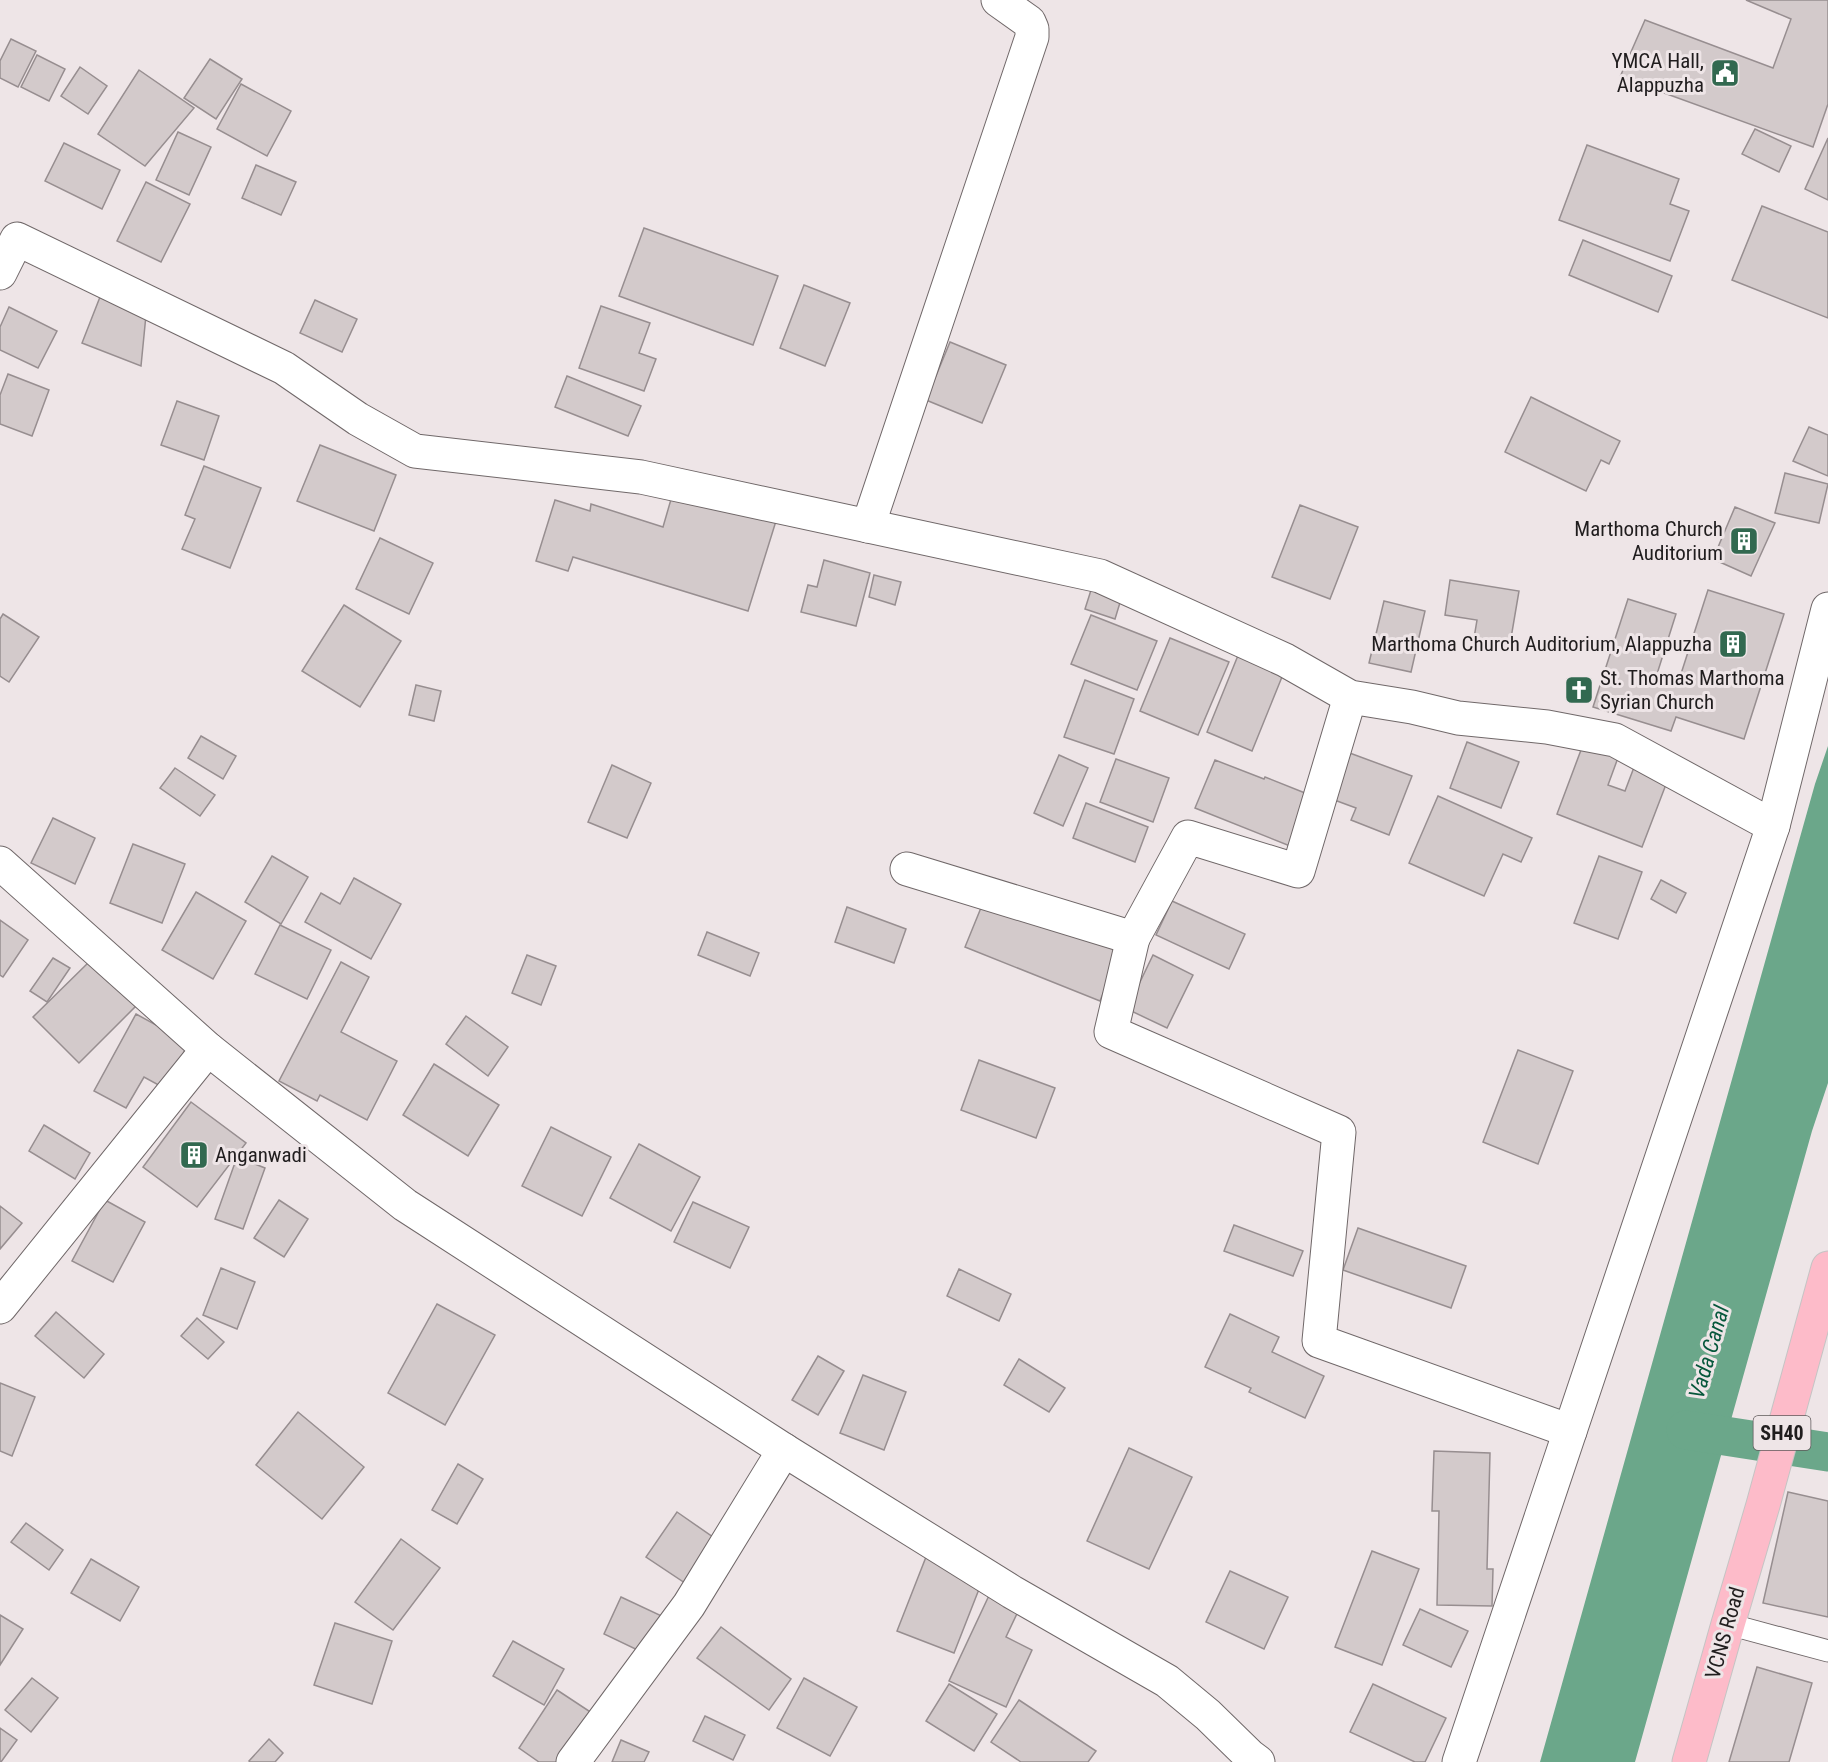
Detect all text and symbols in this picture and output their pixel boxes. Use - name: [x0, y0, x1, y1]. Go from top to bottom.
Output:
- place label: YMCA Hall, Alappuzha: [1611, 49, 1704, 97]
- public building icon: YMCA Hall, Alappuzha: [1709, 57, 1741, 89]
- place label: Marthoma Church Auditorium: [1574, 517, 1723, 565]
- building icon: Marthoma Church Auditorium: [1728, 525, 1760, 557]
- building icon: Marthoma Church Auditorium, Alappuzha: [1717, 628, 1749, 660]
- place label: Marthoma Church Auditorium, Alappuzha: [1371, 632, 1712, 656]
- place label: St. Thomas Marthoma Syrian Church: [1600, 666, 1785, 714]
- church icon: St. Thomas Marthoma Syrian Church: [1563, 674, 1595, 706]
- building icon: Anganwadi: [178, 1139, 210, 1171]
- place label: Anganwadi: [215, 1143, 307, 1167]
- water label: Vada Canal: [1684, 1302, 1734, 1401]
- road number: SH40: [1754, 1416, 1810, 1450]
- street label: VCNS Road: [1700, 1584, 1750, 1682]

